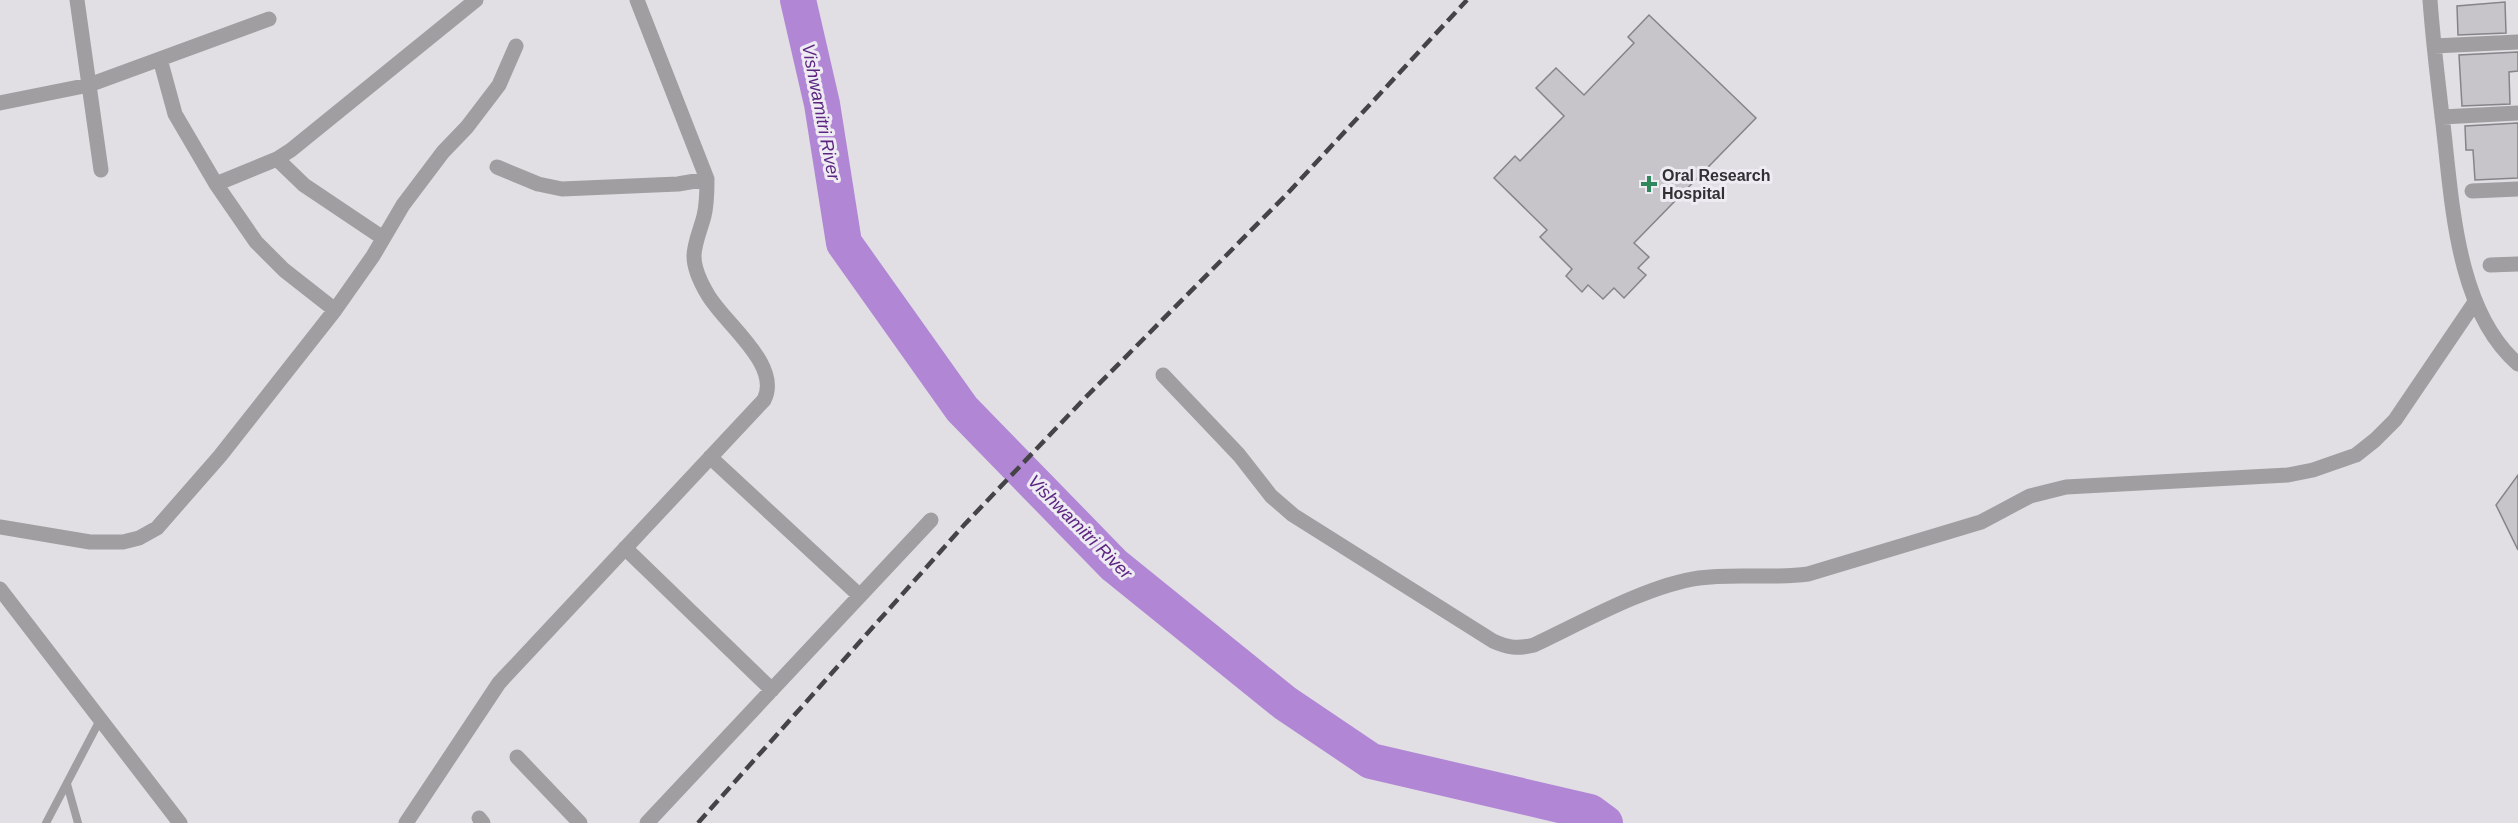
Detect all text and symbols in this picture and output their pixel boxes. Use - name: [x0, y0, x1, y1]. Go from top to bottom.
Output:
- water label: Vishwamitri River: [798, 42, 844, 183]
- place label: Oral Research Hospital: [1662, 167, 1771, 202]
- marker: Oral Research Hospital: [1640, 175, 1658, 193]
- water label: Vishwamitri River: [1024, 471, 1137, 584]

